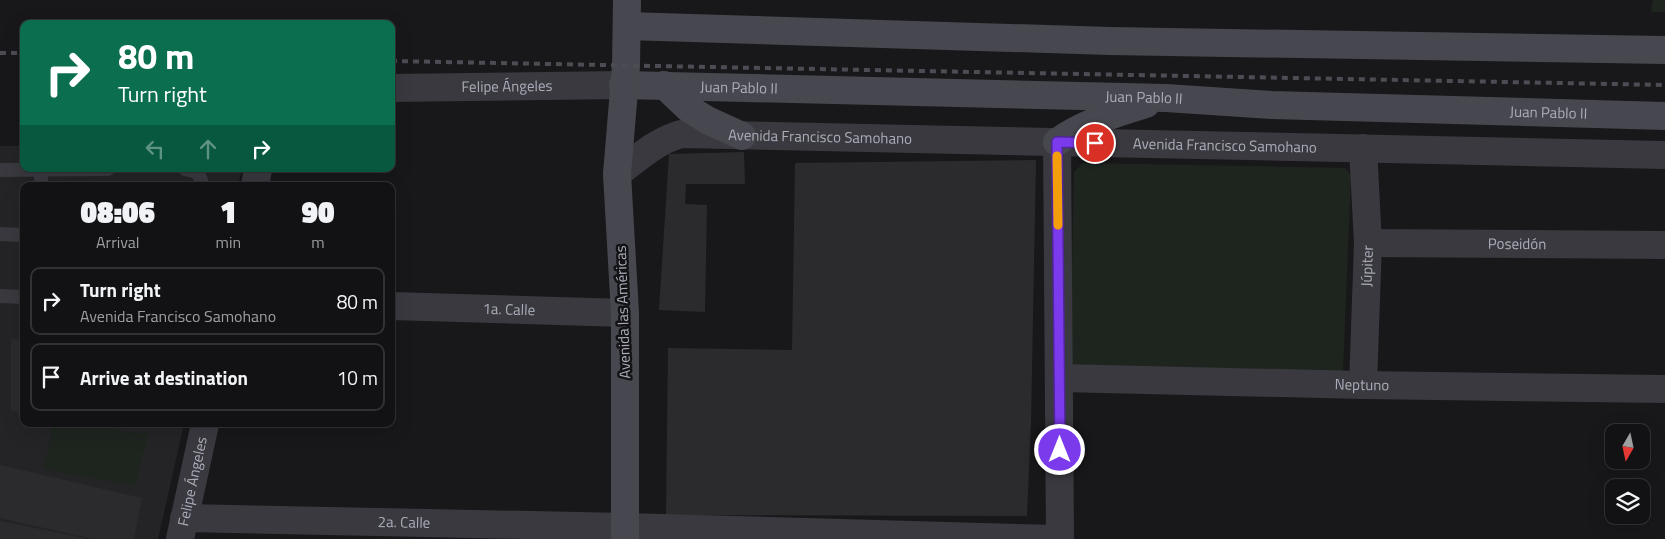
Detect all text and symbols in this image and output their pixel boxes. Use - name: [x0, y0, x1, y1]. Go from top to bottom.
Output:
- text: 80 m: [118, 29, 194, 83]
- icon: right: [35, 40, 100, 105]
- street label: Felipe Ángeles: [461, 74, 553, 98]
- street label: Juan Pablo II: [700, 75, 778, 100]
- text: Turn right: [118, 77, 207, 111]
- street label: Juan Pablo II: [1105, 85, 1183, 110]
- street label: Juan Pablo II: [1509, 100, 1588, 125]
- pin: [1074, 122, 1116, 164]
- street label: Avenida Francisco Samohano: [728, 123, 912, 150]
- icon: arrive: [1081, 129, 1109, 157]
- street label: Avenida Francisco Samohano: [1133, 132, 1317, 159]
- icon: left: [141, 135, 169, 163]
- icon: ahead: [194, 135, 222, 163]
- icon: right: [247, 135, 275, 163]
- text: 08:06: [80, 189, 155, 235]
- text: 1: [220, 189, 237, 235]
- text: 90: [302, 189, 335, 235]
- text: Arrival: [96, 230, 139, 254]
- text: min: [216, 230, 241, 254]
- text: m: [311, 230, 325, 254]
- street label: Poseidón: [1488, 232, 1546, 255]
- street label: Avenida las Américas: [609, 245, 636, 379]
- street label: Júpiter: [1354, 245, 1379, 287]
- text: Turn right: [80, 275, 161, 304]
- icon: right: [37, 287, 65, 315]
- text: 80 m: [337, 287, 378, 316]
- street label: 1a. Calle: [482, 297, 536, 321]
- text: Avenida Francisco Samohano: [80, 304, 276, 328]
- icon: arrive: [37, 363, 65, 391]
- text: Arrive at destination: [80, 363, 248, 392]
- text: 10 m: [337, 363, 378, 392]
- street label: Neptuno: [1334, 372, 1390, 396]
- position arrow: [1033, 423, 1085, 475]
- north arrow: [1605, 424, 1650, 469]
- map controls: [1605, 424, 1650, 524]
- street label: Felipe Ángeles: [171, 434, 213, 528]
- button: layers: [1605, 479, 1650, 524]
- street label: 2a. Calle: [377, 510, 431, 534]

